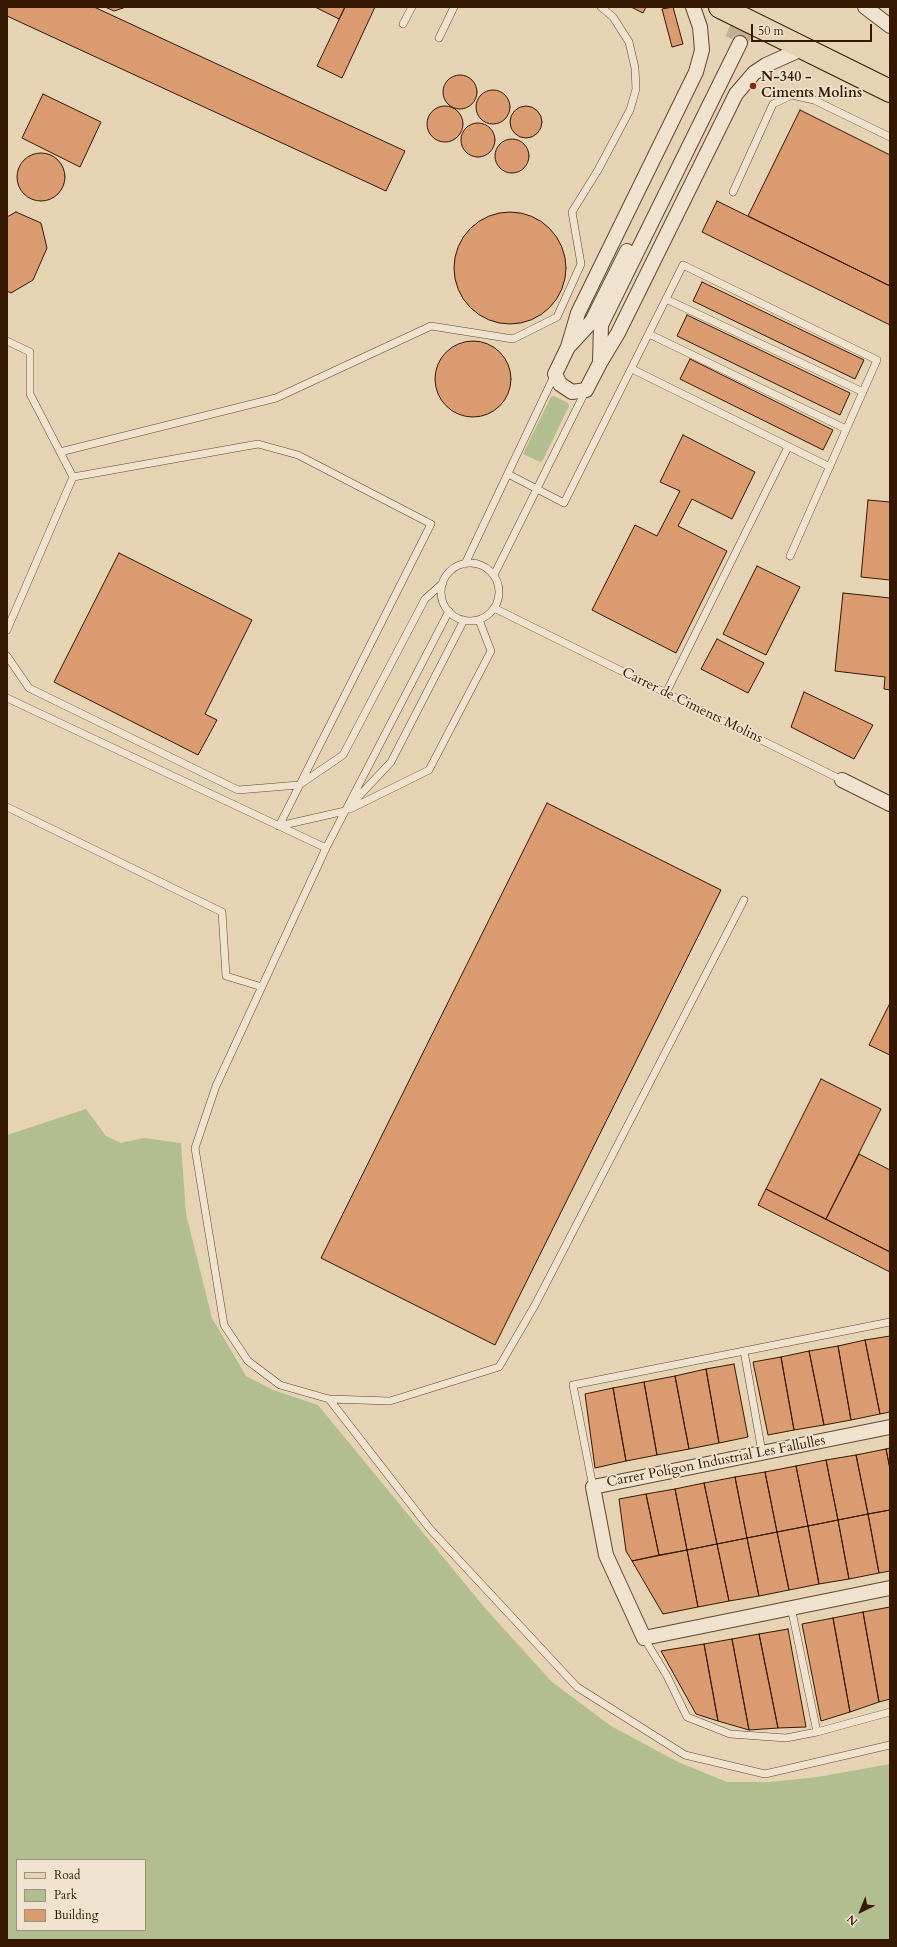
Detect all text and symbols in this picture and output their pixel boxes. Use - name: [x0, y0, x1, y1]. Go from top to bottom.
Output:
- scale bar: [753, 16, 874, 42]
- text: 50 m: [758, 23, 784, 39]
- place label: N-340 - Ciments Molins: [761, 70, 862, 102]
- marker: N-340 - Ciments Molins: [748, 81, 758, 91]
- street label: Carrer de Ciments Molins: [619, 665, 765, 747]
- street label: Carrer Polígon Industrial Les Fallulles: [605, 1433, 827, 1491]
- legend: [16, 1859, 146, 1931]
- text: Road: [54, 1867, 80, 1883]
- text: Park: [54, 1887, 77, 1903]
- north arrow: [841, 1891, 881, 1931]
- text: Building: [54, 1907, 98, 1923]
- text: N: [844, 1911, 861, 1929]

